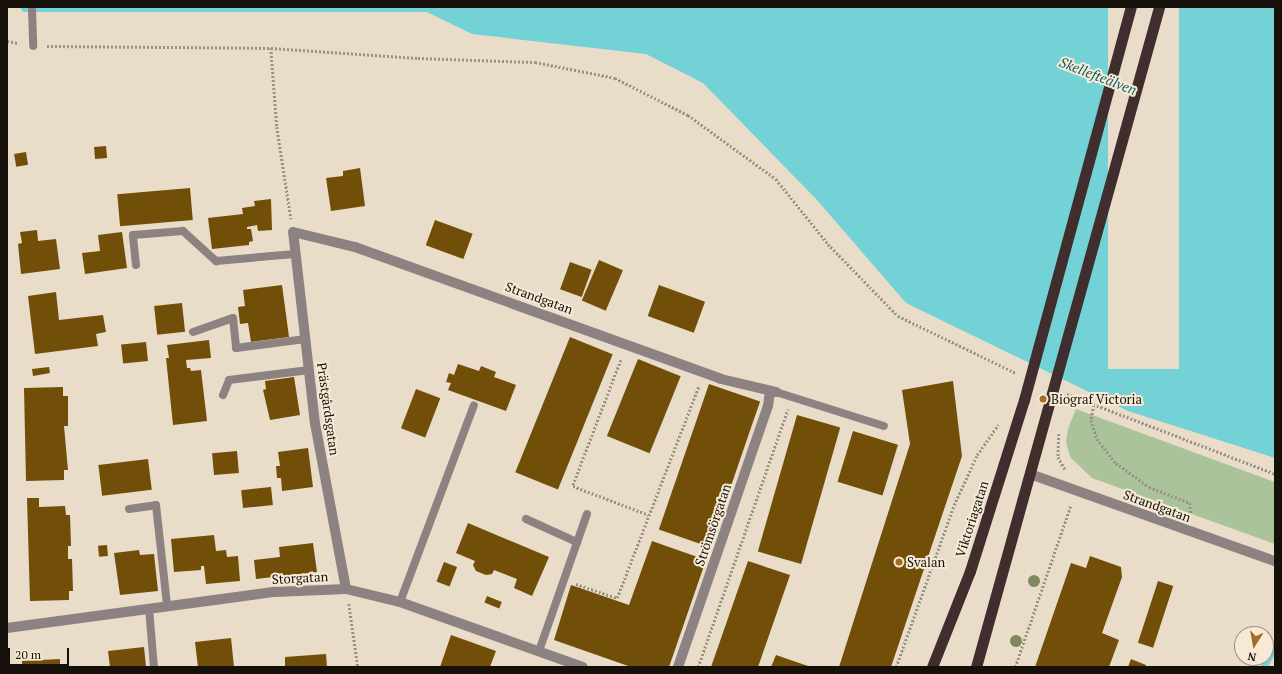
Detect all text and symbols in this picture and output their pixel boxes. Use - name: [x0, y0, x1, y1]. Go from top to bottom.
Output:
- water label: Skellefteälven: [1057, 54, 1139, 98]
- street label: Strandgatan: [503, 279, 575, 317]
- street label: Prästgårdsgatan: [314, 362, 342, 456]
- place label: Biograf Victoria: [1051, 391, 1142, 407]
- marker: Biograf Victoria: [1038, 394, 1048, 404]
- street label: Viktoriagatan: [952, 479, 992, 559]
- street label: Strömsörgatan: [692, 482, 734, 568]
- street label: Strandgatan: [1121, 487, 1193, 525]
- place label: Svalan: [907, 554, 945, 570]
- marker: Svalan: [894, 557, 904, 567]
- street label: Storgatan: [271, 569, 329, 587]
- north arrow: [1234, 626, 1274, 666]
- scale bar: [10, 640, 71, 666]
- text: 20 m: [15, 647, 41, 662]
- text: N: [1246, 649, 1257, 664]

